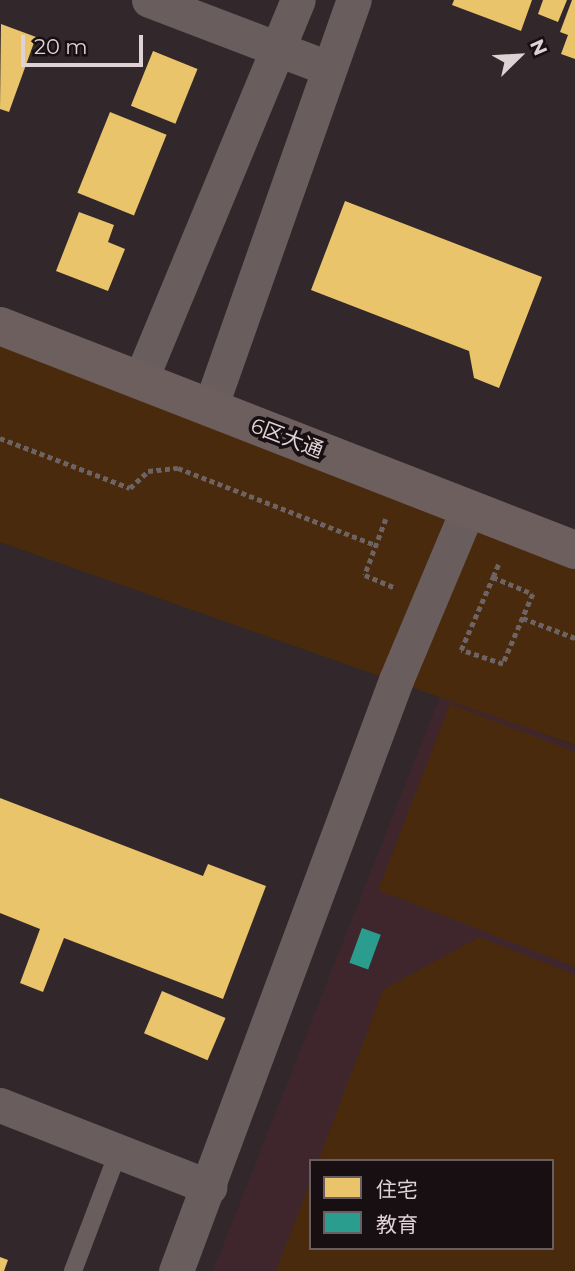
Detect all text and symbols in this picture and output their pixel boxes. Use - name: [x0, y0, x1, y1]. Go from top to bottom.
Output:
- scale bar: [24, 21, 147, 65]
- north arrow: [484, 21, 554, 91]
- text: 20 m: [34, 34, 88, 59]
- text: N: [525, 36, 552, 59]
- street label: 6区大通: [247, 413, 327, 463]
- legend: [309, 1159, 554, 1250]
- text: 住宅: [376, 1177, 418, 1202]
- text: 教育: [376, 1212, 418, 1237]

